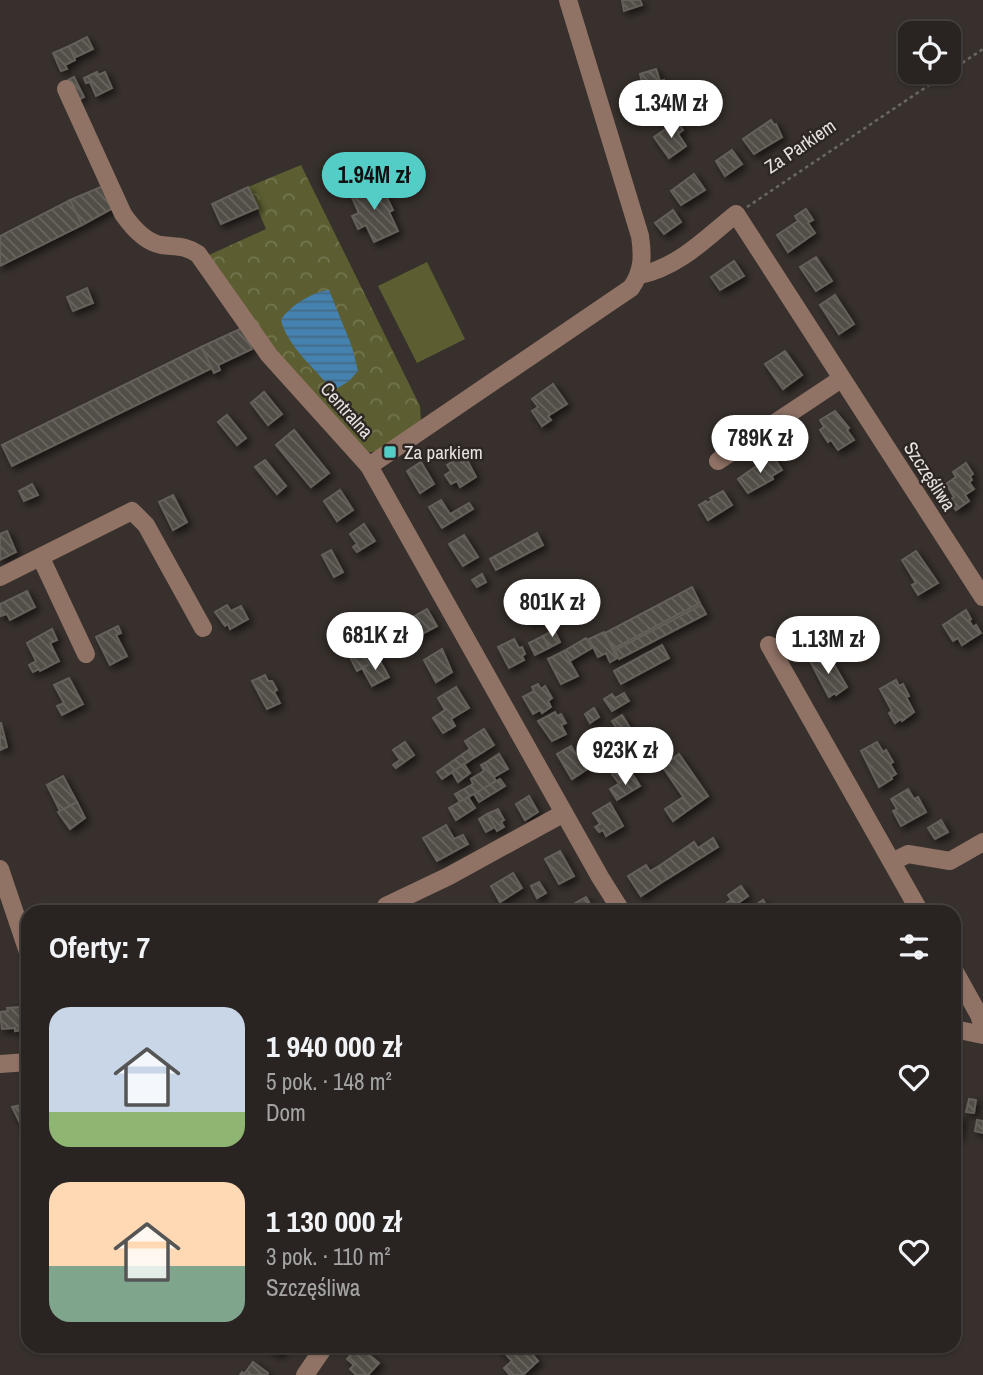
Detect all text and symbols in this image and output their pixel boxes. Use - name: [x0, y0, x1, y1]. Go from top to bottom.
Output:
- map controls: [898, 21, 961, 84]
- button: locate: [898, 21, 961, 84]
- pin: 1.34M zł: [599, 80, 743, 140]
- text: 1.34M zł: [635, 87, 707, 118]
- street label: Za Parkiem: [759, 113, 841, 179]
- pin: 1.94M zł: [302, 152, 446, 212]
- text: 1.94M zł: [338, 159, 410, 190]
- street label: Centralna: [315, 376, 379, 444]
- pin: 789K zł: [695, 416, 825, 475]
- text: 789K zł: [728, 422, 793, 453]
- street label: Szczęśliwa: [898, 436, 962, 516]
- place label: Za parkiem: [404, 439, 483, 465]
- marker: Za parkiem: [382, 444, 398, 460]
- pin: 801K zł: [487, 580, 617, 639]
- text: 801K zł: [520, 586, 585, 617]
- pin: 681K zł: [310, 612, 440, 672]
- pin: 1.13M zł: [756, 616, 900, 676]
- text: 681K zł: [343, 619, 408, 650]
- text: 1.13M zł: [792, 623, 864, 654]
- pin: 923K zł: [560, 728, 690, 787]
- text: 923K zł: [593, 734, 658, 765]
- text: Oferty: 7: [49, 927, 150, 967]
- icon: filters: [895, 928, 933, 966]
- text: 1 940 000 zł: [266, 1026, 401, 1066]
- icon: home: [105, 1035, 189, 1119]
- icon: heart: [895, 1058, 933, 1096]
- text: 5 pok. · 148 m²: [266, 1066, 392, 1097]
- text: Dom: [266, 1097, 306, 1128]
- text: 1 130 000 zł: [266, 1201, 401, 1241]
- icon: home: [105, 1210, 189, 1294]
- icon: heart: [895, 1233, 933, 1271]
- text: 3 pok. · 110 m²: [266, 1241, 390, 1272]
- text: Szczęśliwa: [266, 1272, 360, 1303]

